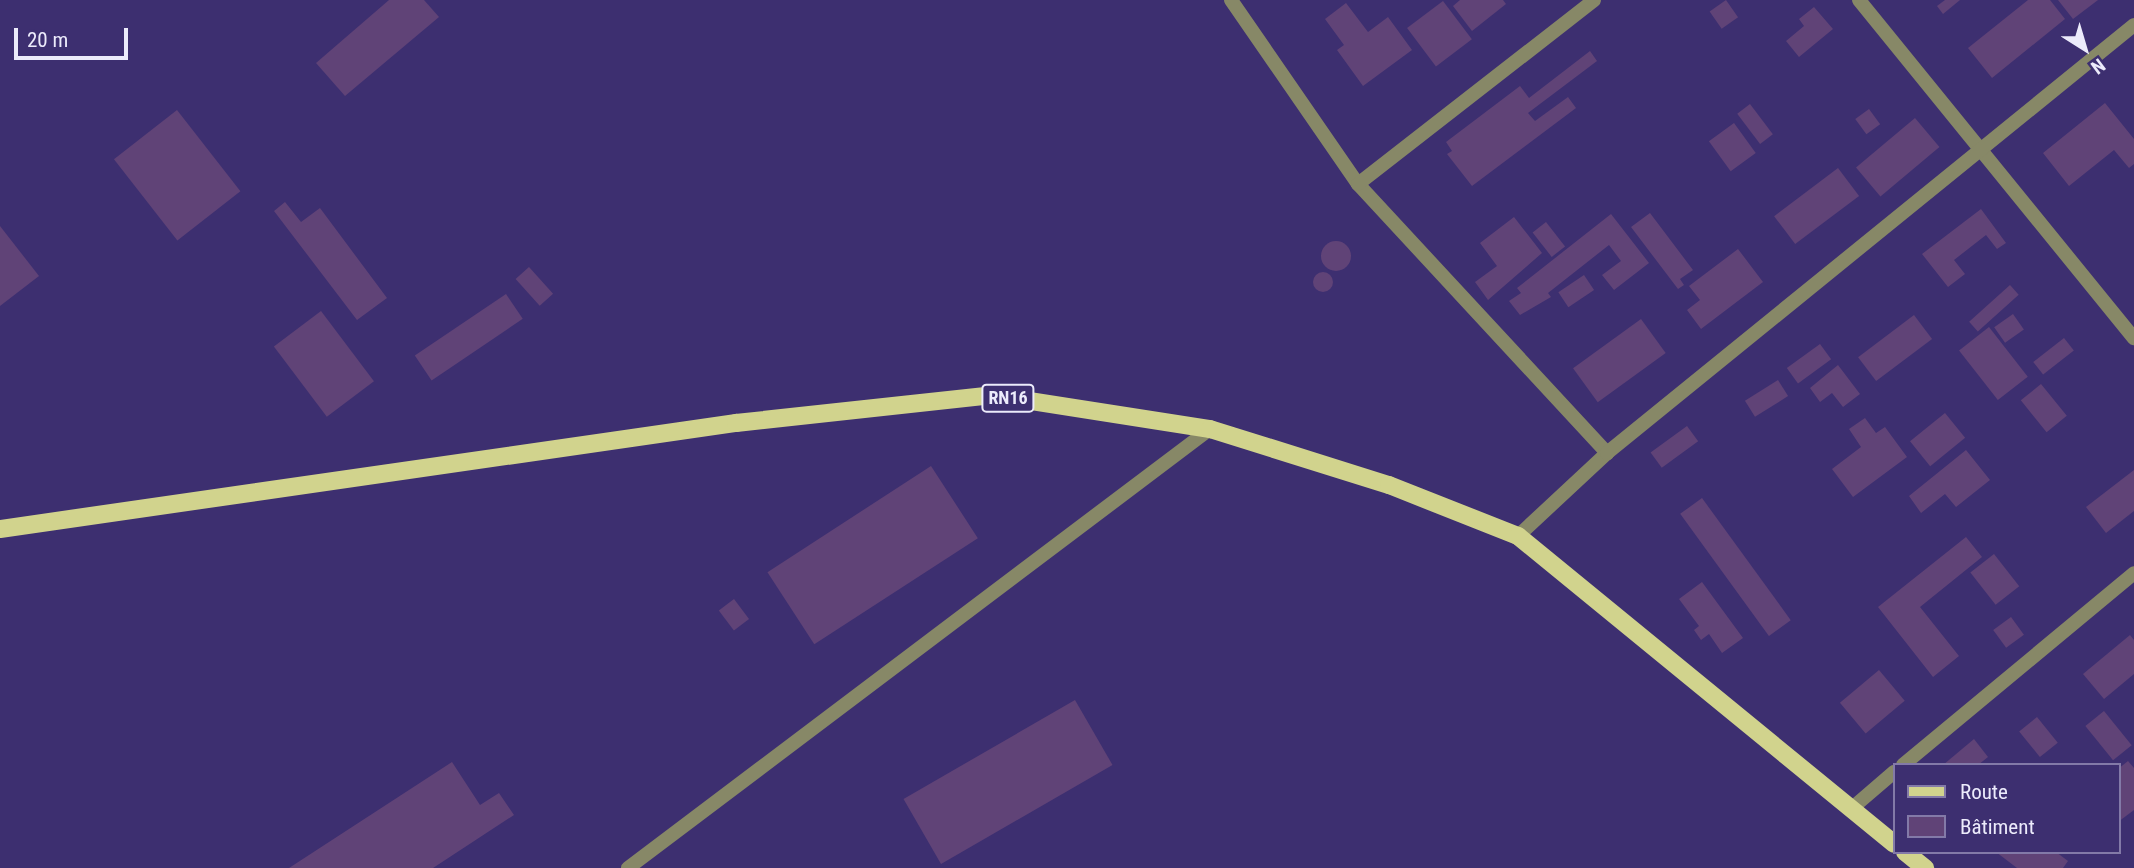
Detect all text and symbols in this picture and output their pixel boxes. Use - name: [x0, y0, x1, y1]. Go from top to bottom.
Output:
- scale bar: [18, 14, 131, 58]
- north arrow: [2050, 14, 2120, 84]
- text: 20 m: [27, 28, 68, 52]
- text: N: [2086, 53, 2110, 79]
- road number: RN16: [980, 384, 1036, 412]
- legend: [1892, 763, 2120, 854]
- text: Route: [1960, 780, 2008, 804]
- text: Bâtiment: [1960, 815, 2035, 839]

